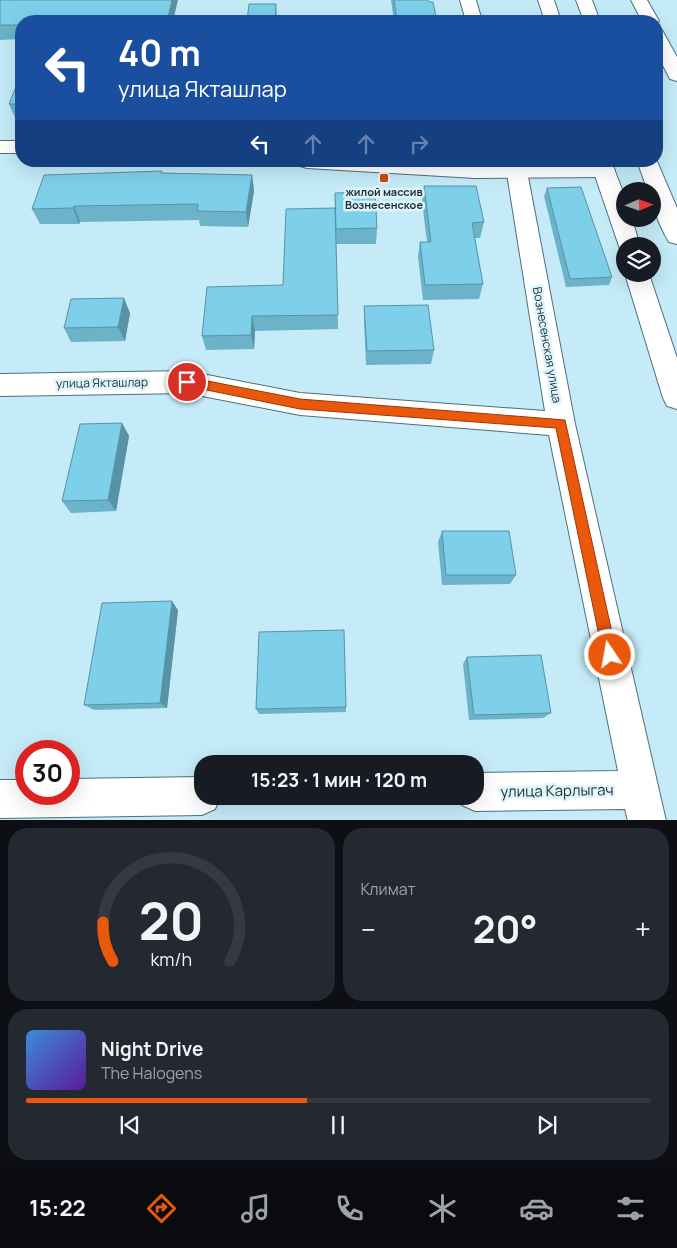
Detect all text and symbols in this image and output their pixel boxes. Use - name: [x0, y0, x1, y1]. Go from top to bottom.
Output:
- text: 40 m: [118, 29, 201, 77]
- icon: left: [35, 35, 100, 100]
- text: улица Якташлар: [118, 74, 287, 104]
- icon: left: [246, 130, 274, 158]
- icon: ahead: [299, 130, 327, 158]
- icon: ahead: [352, 130, 380, 158]
- icon: right: [405, 130, 433, 158]
- marker: жилой массив Вознесенское: [378, 172, 390, 184]
- north arrow: [616, 182, 661, 228]
- map controls: [616, 182, 661, 282]
- place label: жилой массив Вознесенское: [345, 184, 423, 212]
- button: layers: [616, 237, 661, 282]
- street label: Вознесенская улица: [529, 286, 566, 404]
- pin: [166, 361, 208, 403]
- icon: arrive: [173, 368, 201, 396]
- street label: улица Якташлар: [56, 373, 148, 392]
- position arrow: [583, 628, 635, 680]
- speed limit sign: 30: [15, 740, 80, 805]
- text: 15:23 · 1 мин · 120 m: [251, 767, 427, 793]
- street label: улица Карлыгач: [500, 779, 614, 802]
- text: Климат: [361, 878, 416, 900]
- text: 20: [139, 885, 204, 956]
- text: 20°: [473, 902, 538, 954]
- text: −: [361, 910, 376, 948]
- text: +: [635, 910, 651, 948]
- text: km/h: [150, 947, 192, 971]
- text: Night Drive: [101, 1036, 203, 1062]
- text: The Halogens: [101, 1062, 202, 1084]
- icon: previous: [116, 1111, 144, 1139]
- icon: pause: [324, 1111, 352, 1139]
- icon: next: [533, 1111, 561, 1139]
- icon: directions: [144, 1191, 179, 1226]
- icon: music: [238, 1191, 273, 1226]
- icon: phone: [332, 1191, 367, 1226]
- icon: climate: [425, 1191, 460, 1226]
- icon: car: [519, 1191, 554, 1226]
- icon: filters: [613, 1191, 648, 1226]
- text: 15:22: [29, 1193, 86, 1223]

